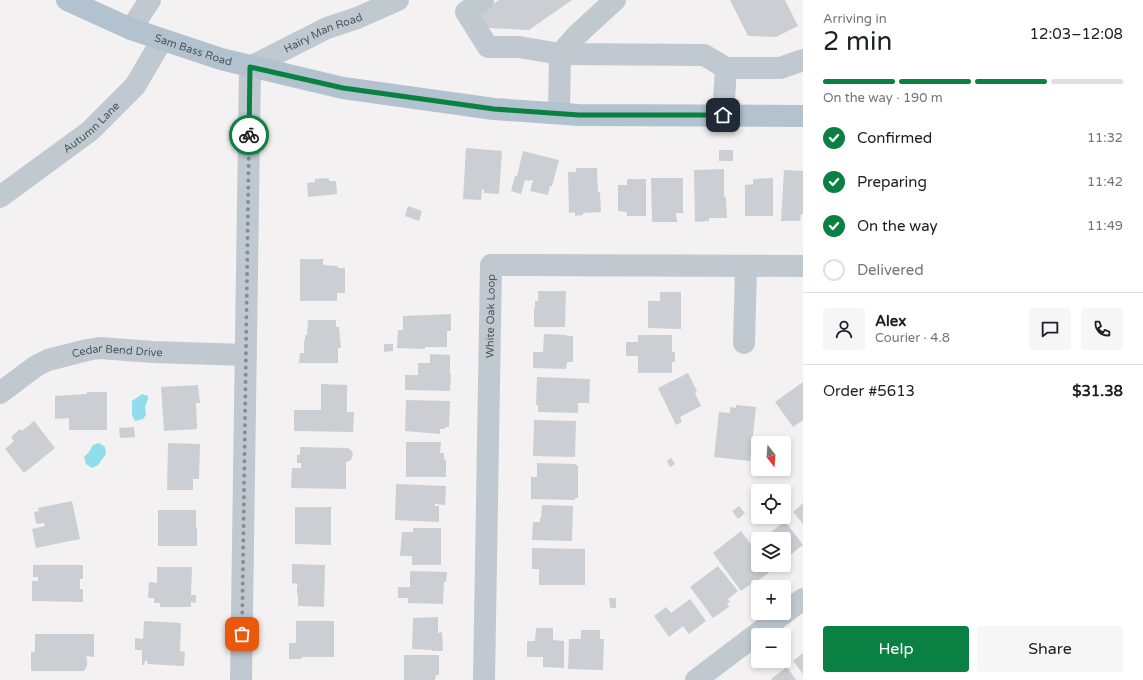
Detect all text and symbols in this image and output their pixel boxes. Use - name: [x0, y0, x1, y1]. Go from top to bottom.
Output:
- street label: Hairy Man Road: [282, 10, 364, 55]
- text: Arriving in: [823, 11, 887, 27]
- text: 12:03–12:08: [1030, 25, 1123, 43]
- text: 2 min: [823, 26, 892, 57]
- street label: Sam Bass Road: [153, 31, 234, 68]
- text: On the way · 190 m: [823, 90, 943, 106]
- pin: [706, 98, 740, 132]
- street label: Autumn Lane: [60, 99, 122, 155]
- icon: home: [712, 104, 734, 126]
- courier: [229, 115, 269, 155]
- icon: bike: [238, 124, 260, 146]
- icon: check: [823, 127, 845, 149]
- text: Confirmed: [857, 129, 932, 147]
- text: 11:32: [1087, 130, 1123, 146]
- icon: check: [823, 171, 845, 193]
- text: Preparing: [857, 173, 927, 191]
- text: 11:42: [1087, 174, 1123, 190]
- icon: check: [823, 215, 845, 237]
- text: On the way: [857, 217, 937, 235]
- text: 11:49: [1087, 218, 1123, 234]
- text: Delivered: [857, 261, 924, 279]
- street label: White Oak Loop: [483, 274, 497, 358]
- button: person: [823, 308, 865, 350]
- button: chat: [1029, 308, 1071, 350]
- button: phone: [1081, 308, 1123, 350]
- text: Alex: [875, 312, 906, 330]
- text: Courier · 4.8: [875, 330, 950, 346]
- street label: Cedar Bend Drive: [70, 341, 163, 360]
- text: Order #5613: [823, 382, 915, 400]
- text: $31.38: [1072, 382, 1123, 400]
- north arrow: [751, 436, 791, 476]
- map controls: [751, 436, 791, 668]
- button: locate: [751, 484, 791, 524]
- button: layers: [751, 532, 791, 572]
- button: +: [751, 580, 791, 620]
- pin: [225, 617, 259, 651]
- icon: bag: [231, 623, 253, 645]
- button: Help: [823, 626, 969, 672]
- button: Share: [977, 626, 1123, 672]
- button: −: [751, 628, 791, 668]

